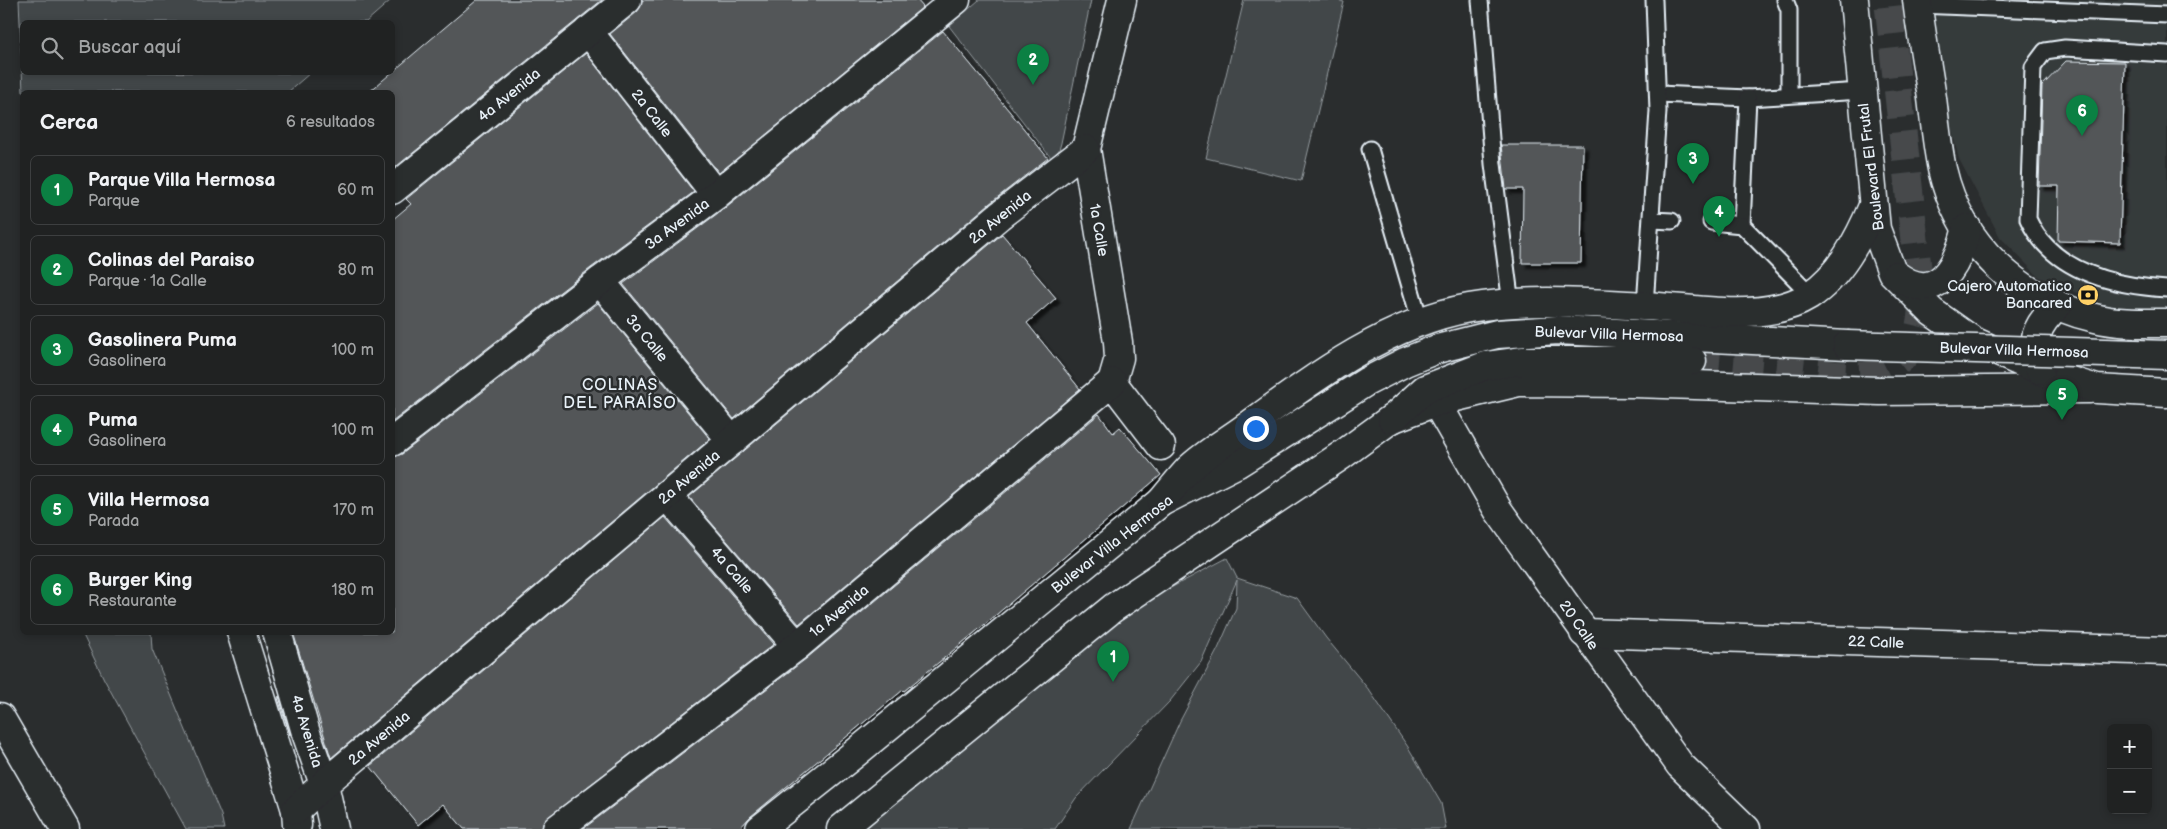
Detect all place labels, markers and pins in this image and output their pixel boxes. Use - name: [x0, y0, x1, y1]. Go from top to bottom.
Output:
- pin: 2: [1017, 44, 1049, 85]
- pin: 6: [2066, 95, 2098, 136]
- pin: 3: [1677, 143, 1709, 184]
- pin: 4: [1703, 196, 1735, 237]
- place label: Cajero Automatico Bancared: [1947, 277, 2072, 313]
- bank icon: Cajero Automatico Bancared: [2076, 283, 2100, 307]
- pin: 5: [2046, 379, 2078, 420]
- pin: 1: [1097, 641, 1129, 682]

